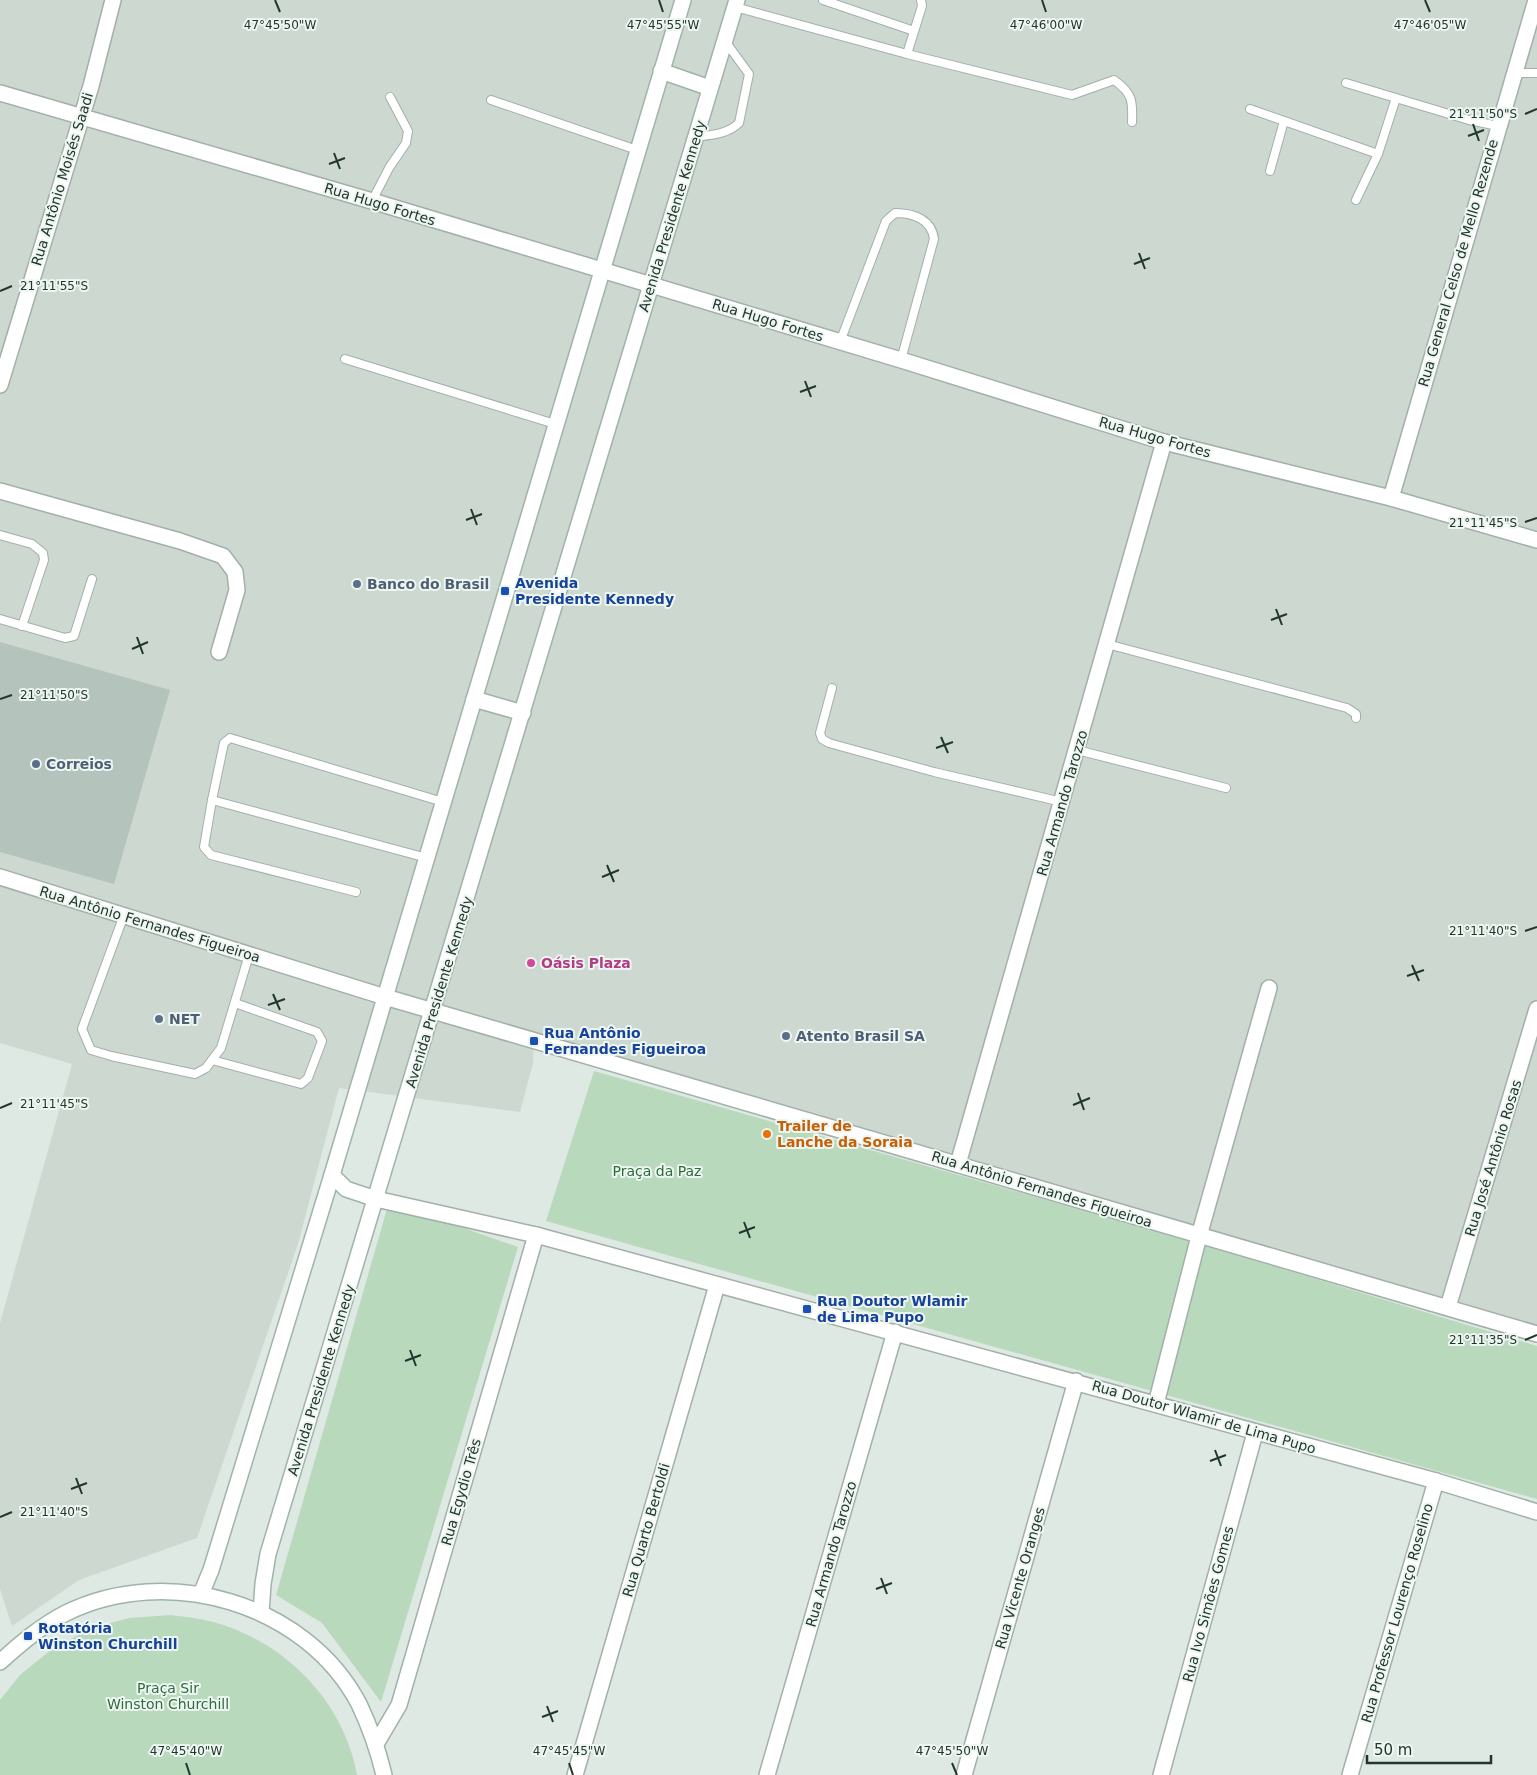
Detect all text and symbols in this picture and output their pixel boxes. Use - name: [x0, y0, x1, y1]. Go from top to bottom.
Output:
- text: 47°45'50"W: [244, 18, 316, 32]
- text: 47°45'55"W: [627, 18, 699, 32]
- text: 47°46'00"W: [1010, 18, 1082, 32]
- text: 47°46'05"W: [1394, 18, 1466, 32]
- street label: Rua Antônio Moisés Saadi: [28, 90, 96, 268]
- text: 21°11'50"S: [1449, 107, 1517, 121]
- street label: Avenida Presidente Kennedy: [635, 118, 709, 314]
- street label: Rua General Celso de Mello Rezende: [1415, 137, 1501, 389]
- street label: Rua Hugo Fortes: [322, 179, 438, 229]
- text: 21°11'55"S: [20, 279, 88, 293]
- street label: Rua Hugo Fortes: [710, 295, 826, 345]
- street label: Rua Hugo Fortes: [1097, 413, 1213, 461]
- text: 21°11'45"S: [1449, 516, 1517, 530]
- place label: Avenida Presidente Kennedy: [515, 575, 674, 607]
- place label: Banco do Brasil: [367, 576, 489, 592]
- marker: Banco do Brasil: [351, 578, 363, 590]
- marker: Avenida Presidente Kennedy: [499, 585, 511, 597]
- text: 21°11'50"S: [20, 688, 88, 702]
- street label: Rua Armando Tarozzo: [1033, 728, 1091, 878]
- place label: Correios: [46, 756, 112, 772]
- marker: Correios: [30, 758, 42, 770]
- street label: Rua Antônio Fernandes Figueiroa: [38, 883, 262, 965]
- street label: Avenida Presidente Kennedy: [402, 894, 476, 1090]
- text: 21°11'40"S: [1449, 924, 1517, 938]
- place label: Oásis Plaza: [541, 955, 631, 971]
- marker: Oásis Plaza: [525, 957, 537, 969]
- place label: NET: [169, 1011, 200, 1027]
- marker: NET: [153, 1013, 165, 1025]
- place label: Rua Antônio Fernandes Figueiroa: [544, 1025, 706, 1057]
- place label: Atento Brasil SA: [796, 1028, 925, 1044]
- marker: Atento Brasil SA: [780, 1030, 792, 1042]
- marker: Rua Antônio Fernandes Figueiroa: [528, 1035, 540, 1047]
- street label: Rua José Antônio Rosas: [1461, 1078, 1525, 1238]
- text: 21°11'45"S: [20, 1097, 88, 1111]
- place label: Trailer de Lanche da Soraia: [777, 1118, 913, 1150]
- marker: Trailer de Lanche da Soraia: [761, 1128, 773, 1140]
- street label: Rua Antônio Fernandes Figueiroa: [930, 1148, 1154, 1230]
- park label: Praça da Paz: [613, 1163, 701, 1179]
- street label: Avenida Presidente Kennedy: [284, 1282, 358, 1478]
- place label: Rua Doutor Wlamir de Lima Pupo: [817, 1293, 967, 1325]
- marker: Rua Doutor Wlamir de Lima Pupo: [801, 1303, 813, 1315]
- text: 21°11'35"S: [1449, 1333, 1517, 1347]
- street label: Rua Doutor Wlamir de Lima Pupo: [1090, 1377, 1318, 1457]
- street label: Rua Egydio Três: [438, 1437, 484, 1547]
- street label: Rua Quarto Bertoldi: [619, 1461, 673, 1599]
- street label: Rua Armando Tarozzo: [802, 1479, 860, 1629]
- street label: Rua Professor Lourenço Roselino: [1358, 1501, 1436, 1725]
- text: 21°11'40"S: [20, 1505, 88, 1519]
- street label: Rua Vicente Oranges: [992, 1505, 1048, 1651]
- street label: Rua Ivo Simões Gomes: [1179, 1524, 1237, 1684]
- place label: Rotatória Winston Churchill: [38, 1620, 177, 1652]
- marker: Rotatória Winston Churchill: [22, 1630, 34, 1642]
- park label: Praça Sir Winston Churchill: [107, 1680, 229, 1712]
- scale bar: [1367, 1732, 1491, 1764]
- text: 50 m: [1374, 1741, 1412, 1759]
- text: 47°45'40"W: [150, 1744, 222, 1758]
- text: 47°45'45"W: [533, 1744, 605, 1758]
- text: 47°45'50"W: [916, 1744, 988, 1758]

